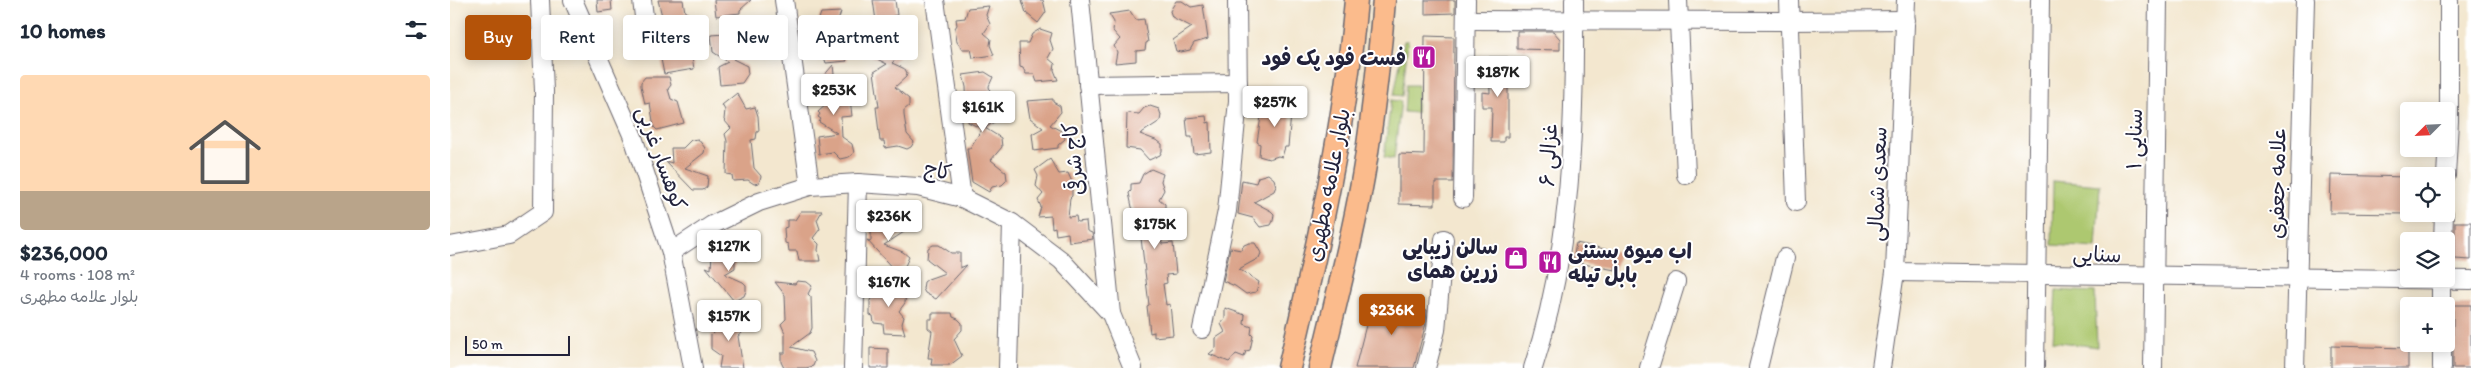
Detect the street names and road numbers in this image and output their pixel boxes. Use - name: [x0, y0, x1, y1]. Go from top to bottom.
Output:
- street label: کوهسار غربی: [630, 103, 692, 214]
- street label: بلوار علامه مطهری: [1301, 106, 1356, 264]
- street label: سنایی ۱: [2121, 108, 2149, 170]
- street label: کاج شرقی: [1057, 121, 1091, 197]
- street label: غزالی ۶: [1534, 123, 1564, 187]
- street label: سعدی شمالی: [1863, 126, 1893, 242]
- street label: علامه جعفری: [2264, 127, 2290, 239]
- street label: کاج: [921, 155, 954, 187]
- street label: سنایی: [2072, 241, 2122, 269]

